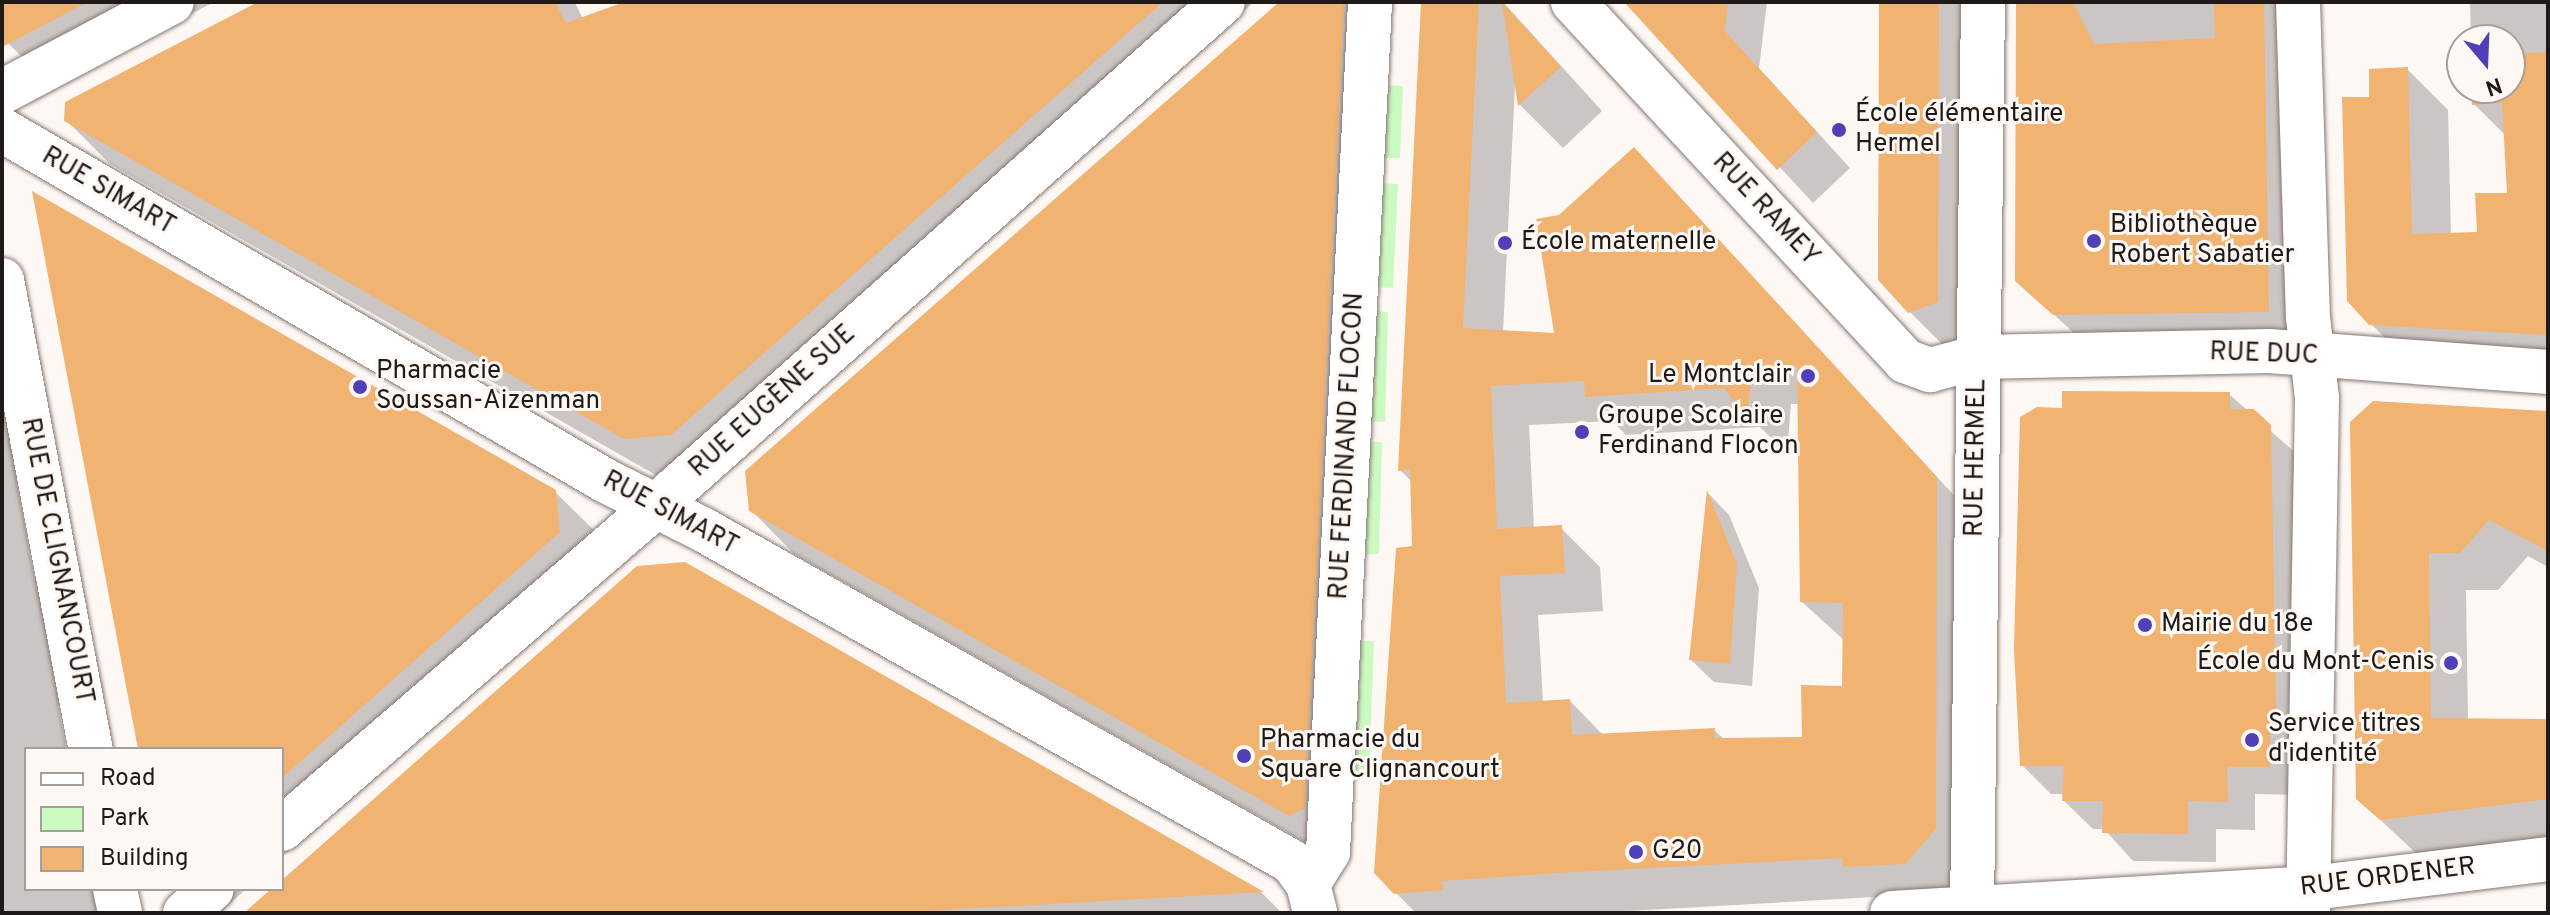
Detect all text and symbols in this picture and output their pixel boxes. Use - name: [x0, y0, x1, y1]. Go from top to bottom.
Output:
- north arrow: [2446, 24, 2526, 104]
- text: N: [2481, 70, 2505, 101]
- place label: École élémentaire Hermel: [1855, 99, 2063, 160]
- marker: École élémentaire Hermel: [1830, 121, 1848, 139]
- street label: RUE SIMART: [36, 141, 180, 243]
- street label: RUE RAMEY: [1705, 147, 1825, 273]
- place label: Bibliothèque Robert Sabatier: [2110, 210, 2295, 272]
- place label: École maternelle: [1521, 227, 1716, 259]
- marker: Bibliothèque Robert Sabatier: [2085, 232, 2103, 250]
- marker: École maternelle: [1496, 234, 1514, 252]
- street label: RUE FERDINAND FLOCON: [1324, 292, 1372, 600]
- street label: RUE EUGÈNE SUE: [684, 319, 862, 485]
- street label: RUE DUC: [2209, 338, 2319, 372]
- place label: Pharmacie Soussan-Aizenman: [376, 356, 600, 418]
- place label: Le Montclair: [1648, 360, 1792, 392]
- marker: Le Montclair: [1799, 367, 1817, 385]
- marker: Pharmacie Soussan-Aizenman: [351, 378, 369, 396]
- street label: RUE HERMEL: [1960, 379, 1994, 537]
- place label: Groupe Scolaire Ferdinand Flocon: [1598, 401, 1799, 462]
- street label: RUE DE CLIGNANCOURT: [13, 415, 99, 707]
- marker: Groupe Scolaire Ferdinand Flocon: [1573, 423, 1591, 441]
- street label: RUE SIMART: [597, 465, 743, 563]
- place label: Mairie du 18e: [2161, 609, 2313, 641]
- marker: Mairie du 18e: [2136, 616, 2154, 634]
- place label: École du Mont-Cenis: [2197, 647, 2435, 679]
- marker: École du Mont-Cenis: [2442, 654, 2460, 672]
- place label: Service titres d'identité: [2268, 709, 2421, 770]
- place label: Pharmacie du Square Clignancourt: [1260, 725, 1500, 786]
- marker: Service titres d'identité: [2243, 731, 2261, 749]
- legend: [24, 747, 284, 891]
- marker: Pharmacie du Square Clignancourt: [1235, 747, 1253, 765]
- text: Road: [100, 764, 156, 794]
- text: Park: [100, 804, 150, 834]
- place label: G20: [1652, 836, 1702, 868]
- marker: G20: [1627, 843, 1645, 861]
- text: Building: [100, 844, 189, 874]
- street label: RUE ORDENER: [2298, 852, 2478, 904]

